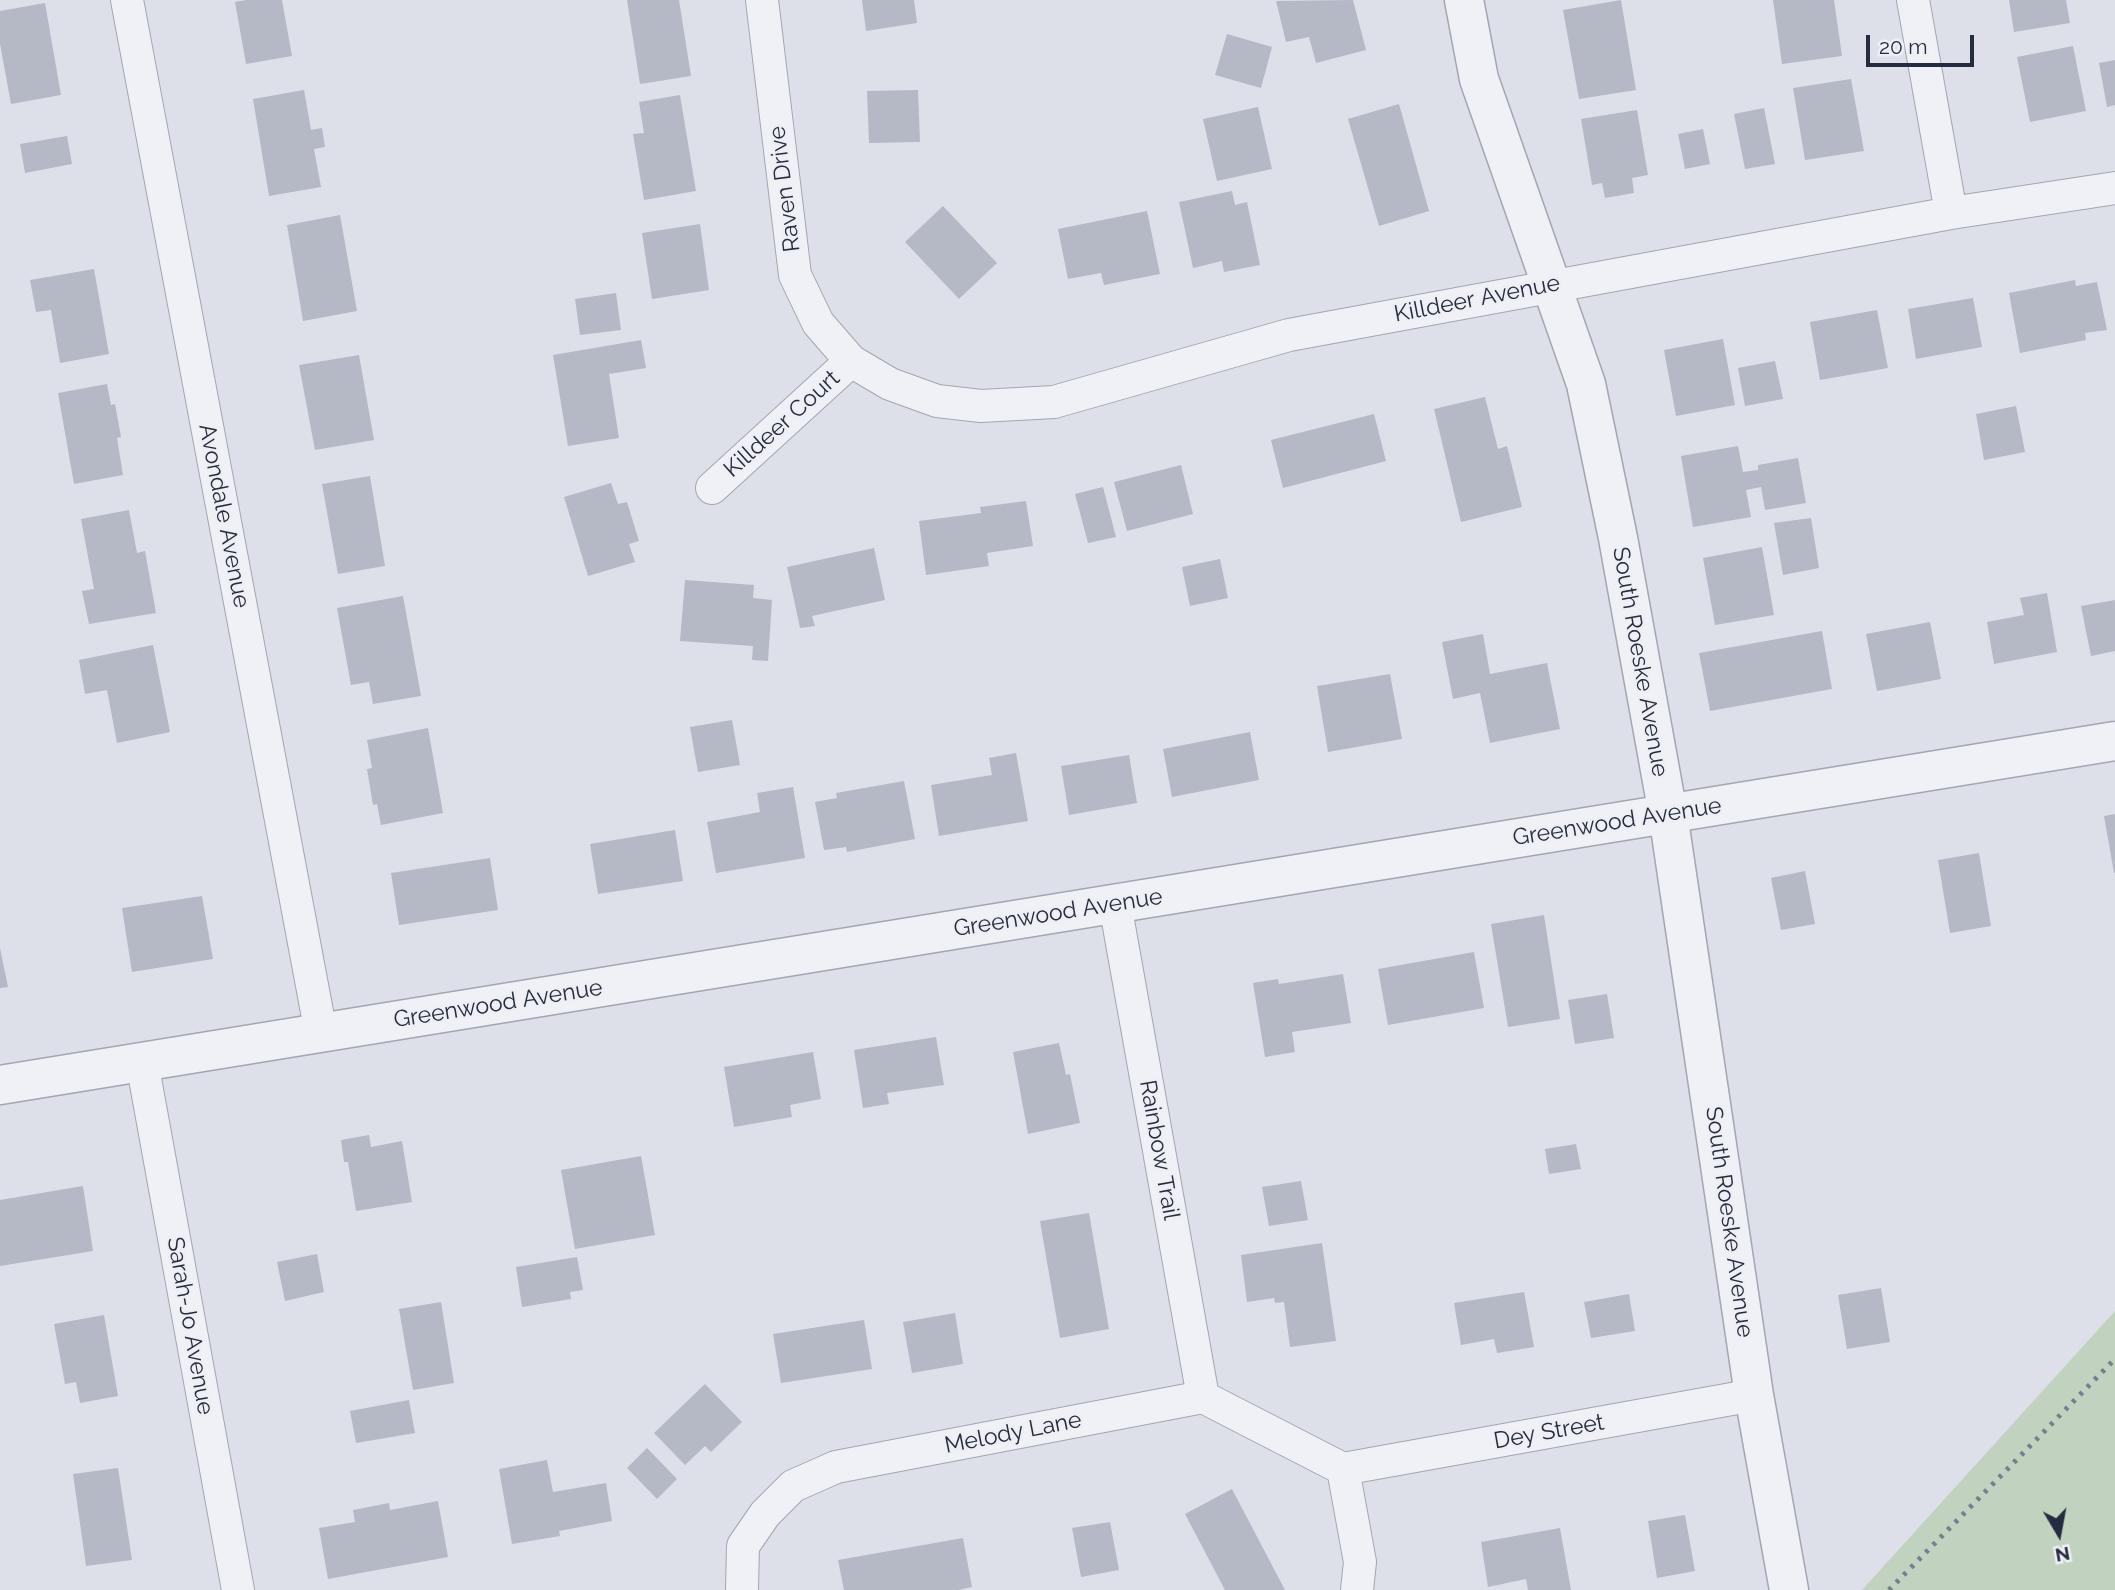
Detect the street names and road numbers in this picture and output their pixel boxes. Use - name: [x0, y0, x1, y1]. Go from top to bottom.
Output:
- street label: Raven Drive: [764, 125, 806, 253]
- street label: Killdeer Avenue: [1392, 269, 1562, 329]
- street label: Killdeer Court: [718, 365, 846, 483]
- street label: Avondale Avenue: [193, 422, 255, 610]
- street label: South Roeske Avenue: [1606, 545, 1674, 779]
- street label: Greenwood Avenue: [1511, 792, 1723, 852]
- street label: Greenwood Avenue: [952, 883, 1164, 943]
- street label: Greenwood Avenue: [392, 974, 604, 1034]
- street label: Rainbow Trail: [1133, 1078, 1185, 1222]
- street label: South Roeske Avenue: [1699, 1105, 1759, 1339]
- street label: Sarah-Jo Avenue: [161, 1235, 219, 1417]
- street label: Melody Lane: [942, 1406, 1084, 1460]
- street label: Dey Street: [1492, 1409, 1606, 1455]

